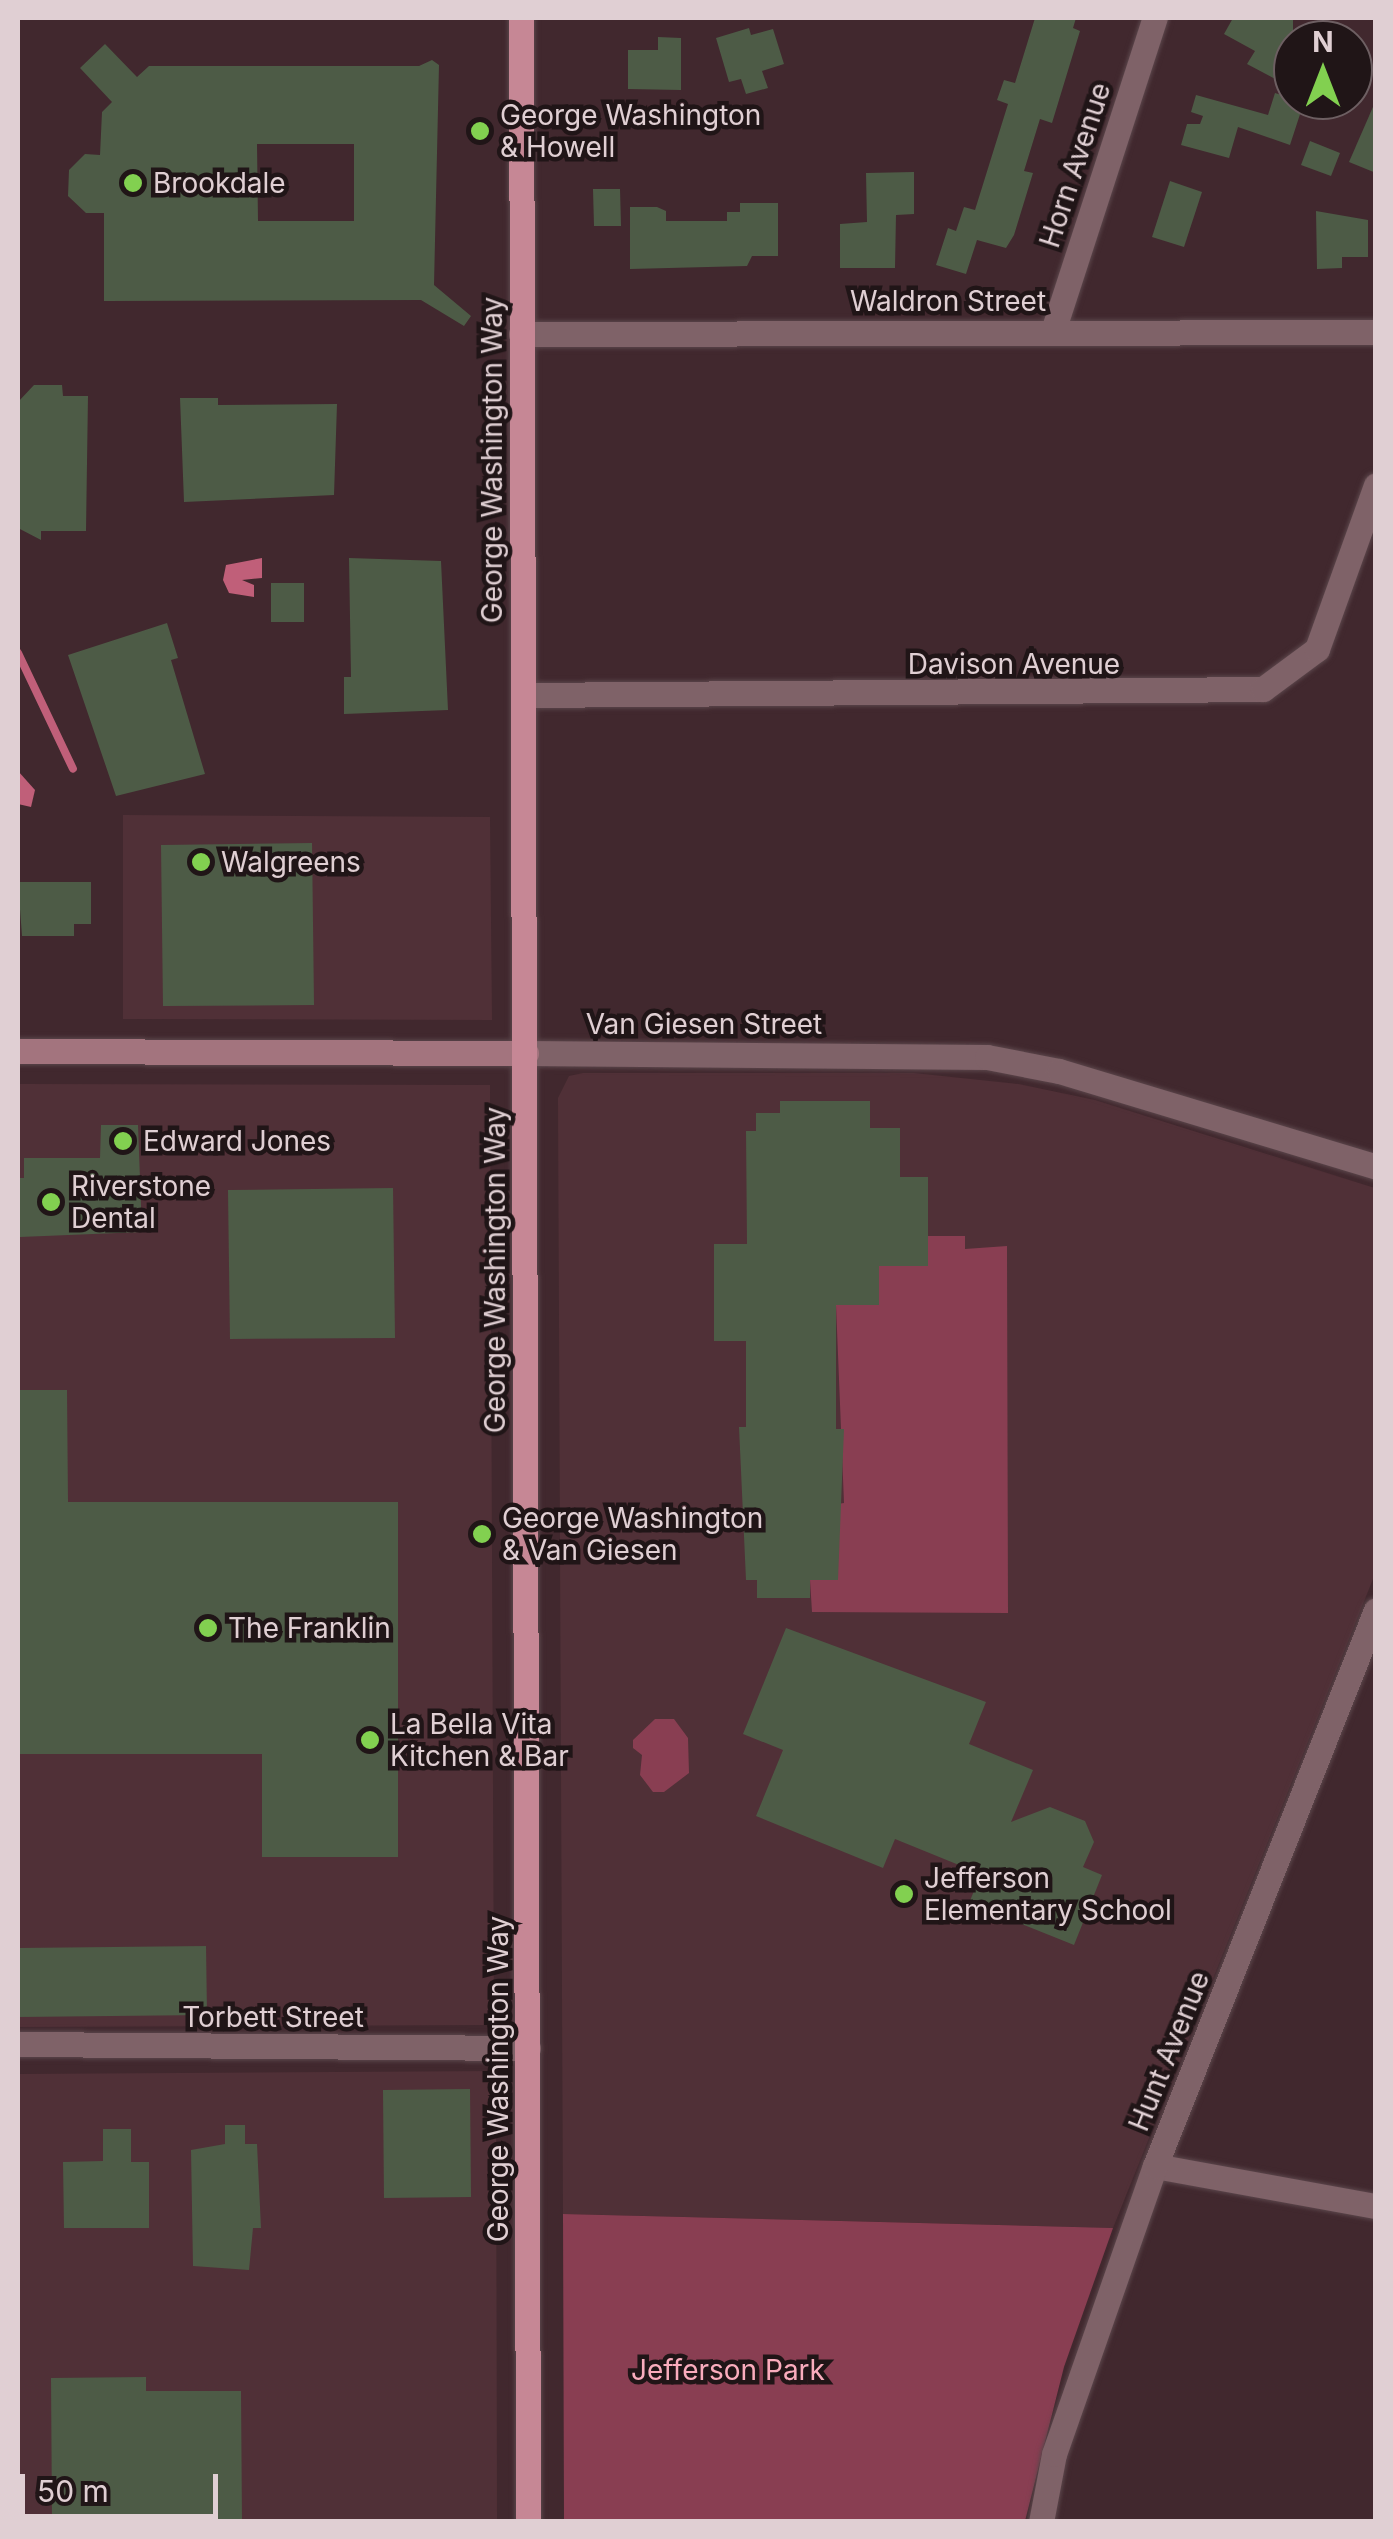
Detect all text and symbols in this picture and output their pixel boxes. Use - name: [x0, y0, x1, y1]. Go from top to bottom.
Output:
- north arrow: [1273, 20, 1373, 120]
- text: N: [1312, 25, 1334, 59]
- street label: Horn Avenue: [1033, 78, 1117, 252]
- place label: George Washington & Howell: [500, 98, 761, 164]
- marker: George Washington & Howell: [469, 120, 491, 142]
- place label: Brookdale: [153, 166, 286, 200]
- marker: Brookdale: [122, 172, 144, 194]
- street label: Waldron Street: [850, 284, 1046, 318]
- street label: George Washington Way: [475, 297, 509, 623]
- street label: Davison Avenue: [908, 647, 1120, 681]
- place label: Walgreens: [221, 845, 361, 879]
- marker: Walgreens: [190, 851, 212, 873]
- street label: Van Giesen Street: [586, 1007, 822, 1041]
- street label: George Washington Way: [478, 1107, 512, 1433]
- place label: Edward Jones: [143, 1124, 331, 1158]
- marker: Edward Jones: [112, 1130, 134, 1152]
- place label: Riverstone Dental: [71, 1169, 211, 1235]
- marker: Riverstone Dental: [40, 1191, 62, 1213]
- place label: George Washington & Van Giesen: [502, 1501, 763, 1567]
- marker: George Washington & Van Giesen: [471, 1523, 493, 1545]
- place label: The Franklin: [228, 1611, 391, 1645]
- marker: The Franklin: [197, 1617, 219, 1639]
- place label: La Bella Vita Kitchen & Bar: [390, 1707, 569, 1773]
- marker: La Bella Vita Kitchen & Bar: [359, 1729, 381, 1751]
- place label: Jefferson Elementary School: [924, 1861, 1172, 1927]
- marker: Jefferson Elementary School: [893, 1883, 915, 1905]
- street label: George Washington Way: [481, 1916, 515, 2242]
- street label: Hunt Avenue: [1122, 1966, 1216, 2136]
- street label: Torbett Street: [182, 2000, 364, 2034]
- park label: Jefferson Park: [631, 2353, 825, 2387]
- scale bar: [25, 2454, 222, 2516]
- text: 50 m: [37, 2473, 109, 2509]

